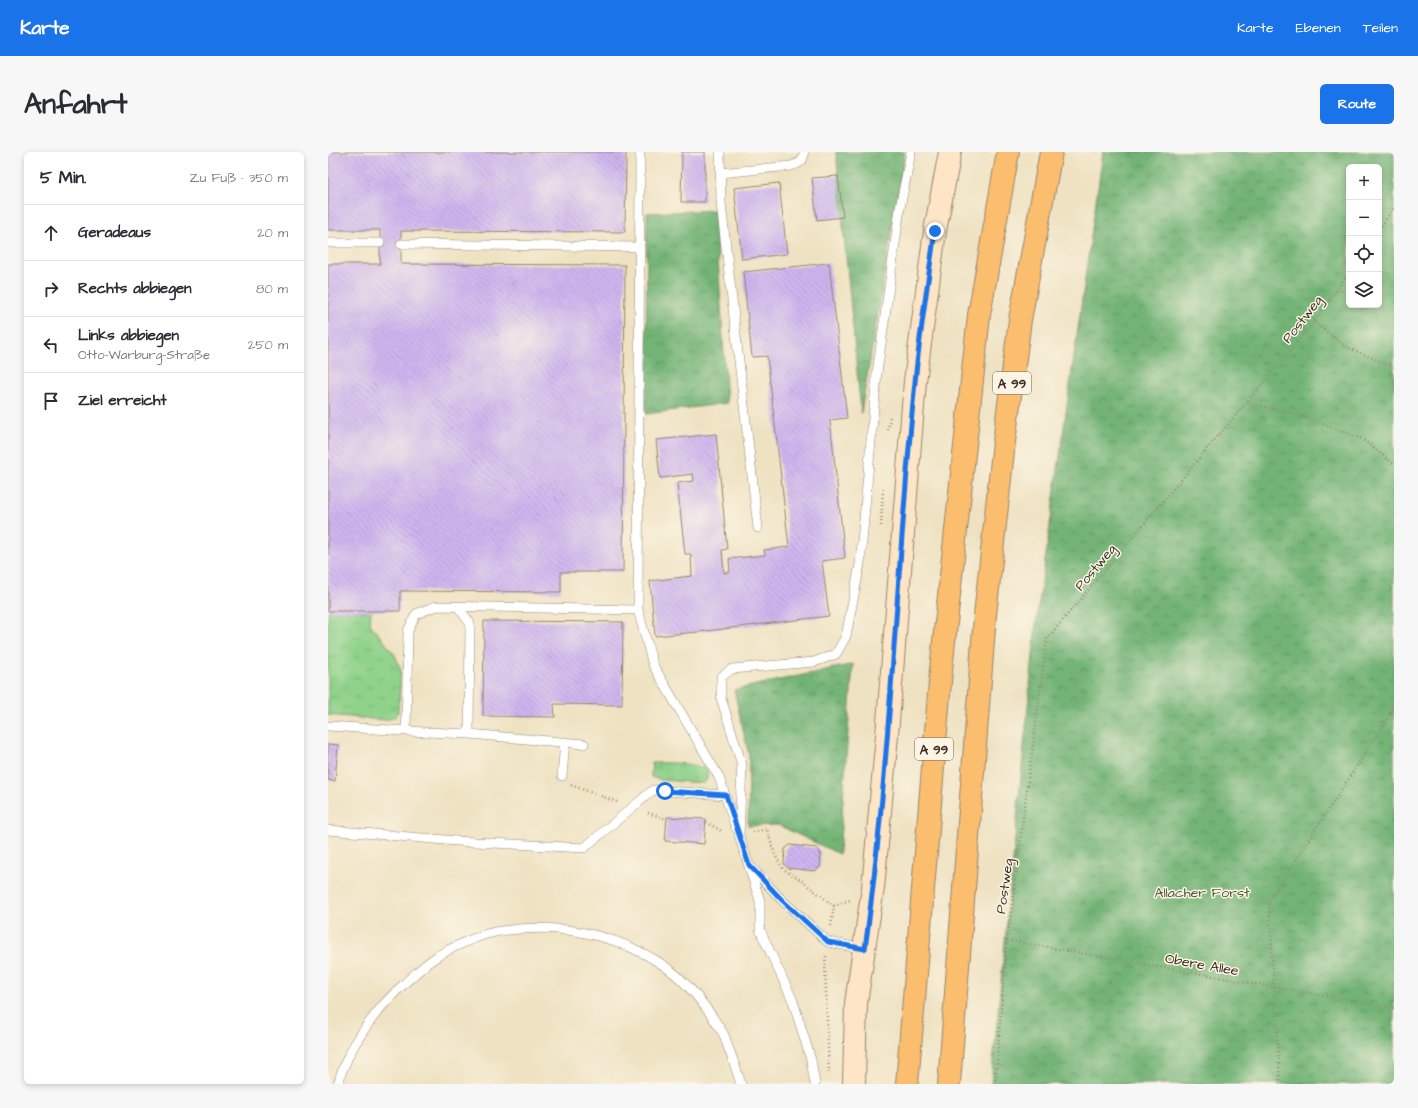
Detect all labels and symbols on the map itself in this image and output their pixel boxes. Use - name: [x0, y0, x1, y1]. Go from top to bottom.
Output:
- route end: [926, 222, 944, 240]
- street label: Postweg: [1278, 292, 1328, 348]
- road number: A 99: [993, 372, 1031, 394]
- street label: Postweg: [1070, 540, 1121, 595]
- road number: A 99: [915, 738, 953, 760]
- route start: [656, 782, 674, 800]
- street label: Postweg: [991, 857, 1019, 915]
- park label: Allacher Forst: [1154, 883, 1250, 903]
- street label: Obere Allee: [1164, 949, 1241, 981]

